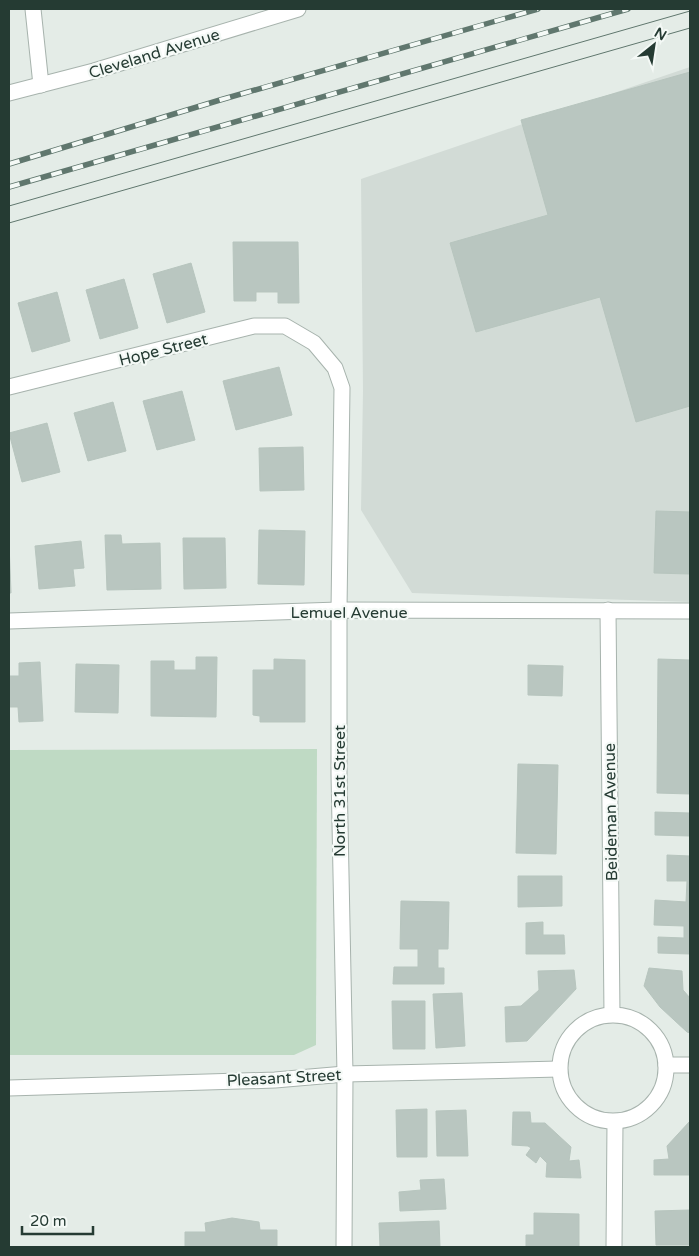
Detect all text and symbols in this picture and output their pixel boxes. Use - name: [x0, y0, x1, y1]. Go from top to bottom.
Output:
- north arrow: [629, 20, 679, 70]
- text: N: [651, 24, 669, 44]
- street label: Cleveland Avenue: [86, 25, 222, 83]
- street label: Hope Street: [117, 329, 210, 371]
- street label: Lemuel Avenue: [290, 603, 408, 623]
- street label: North 31st Street: [330, 725, 350, 857]
- street label: Beideman Avenue: [600, 743, 622, 881]
- street label: Pleasant Street: [226, 1065, 342, 1091]
- scale bar: [22, 1204, 94, 1236]
- text: 20 m: [30, 1212, 67, 1230]

